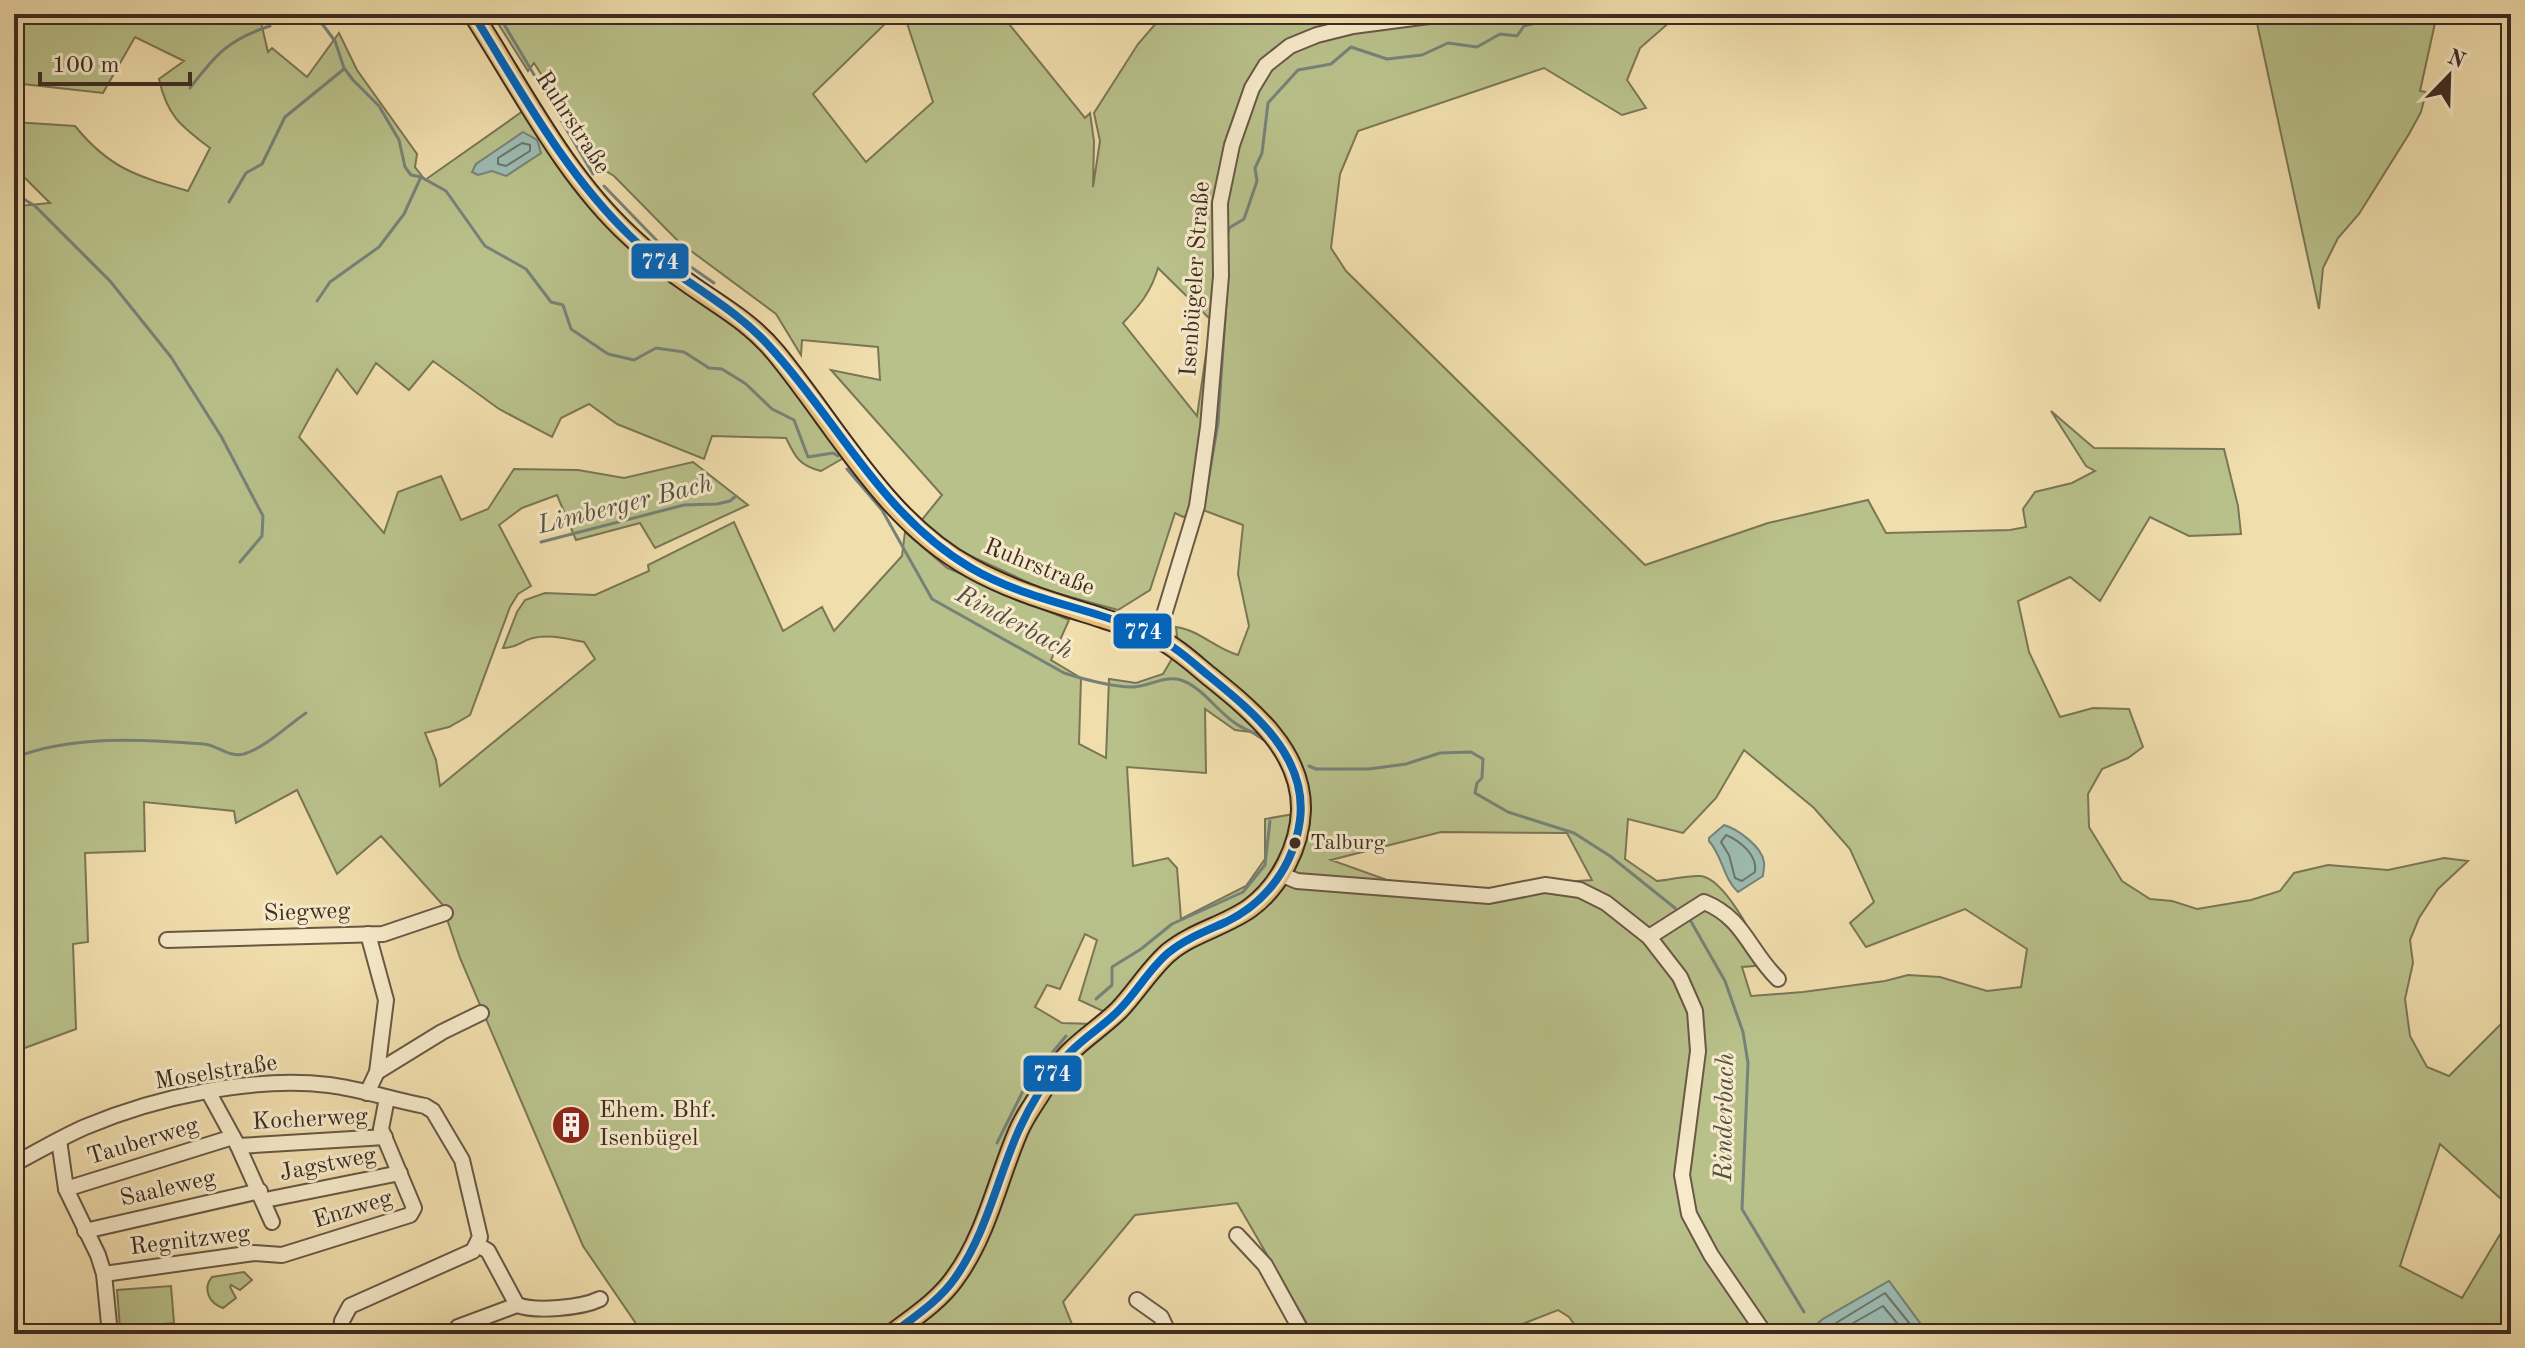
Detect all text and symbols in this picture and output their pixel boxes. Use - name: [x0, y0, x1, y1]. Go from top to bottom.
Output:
- scale bar: [40, 36, 190, 86]
- north arrow: [2409, 36, 2489, 116]
- text: N: [2444, 46, 2468, 73]
- text: 100 m: [52, 54, 120, 78]
- street label: Ruhrstraße: [530, 67, 614, 179]
- street label: Isenbügeler Straße: [1177, 181, 1215, 377]
- line badge: 774: [630, 242, 690, 280]
- text: 774: [641, 252, 679, 274]
- water label: Limberger Bach: [534, 471, 715, 540]
- street label: Ruhrstraße: [980, 535, 1098, 601]
- water label: Rinderbach: [950, 581, 1077, 665]
- line badge: 774: [1112, 612, 1173, 650]
- text: 774: [1124, 622, 1162, 644]
- place label: Talburg: [1310, 832, 1385, 854]
- marker: Talburg: [1287, 835, 1303, 851]
- street label: Siegweg: [263, 899, 351, 927]
- street label: Moselstraße: [153, 1051, 279, 1095]
- water label: Rinderbach: [1711, 1052, 1739, 1183]
- line badge: 774: [1022, 1054, 1083, 1093]
- text: 774: [1033, 1064, 1071, 1086]
- place label: Ehem. Bhf. Isenbügel: [599, 1099, 716, 1151]
- building icon: Ehem. Bhf. Isenbügel: [550, 1104, 592, 1146]
- street label: Kocherweg: [251, 1105, 369, 1135]
- street label: Tauberweg: [84, 1114, 202, 1170]
- street label: Jagstweg: [278, 1144, 378, 1186]
- street label: Saaleweg: [118, 1166, 218, 1212]
- street label: Enzweg: [310, 1187, 396, 1233]
- street label: Regnitzweg: [128, 1222, 252, 1260]

